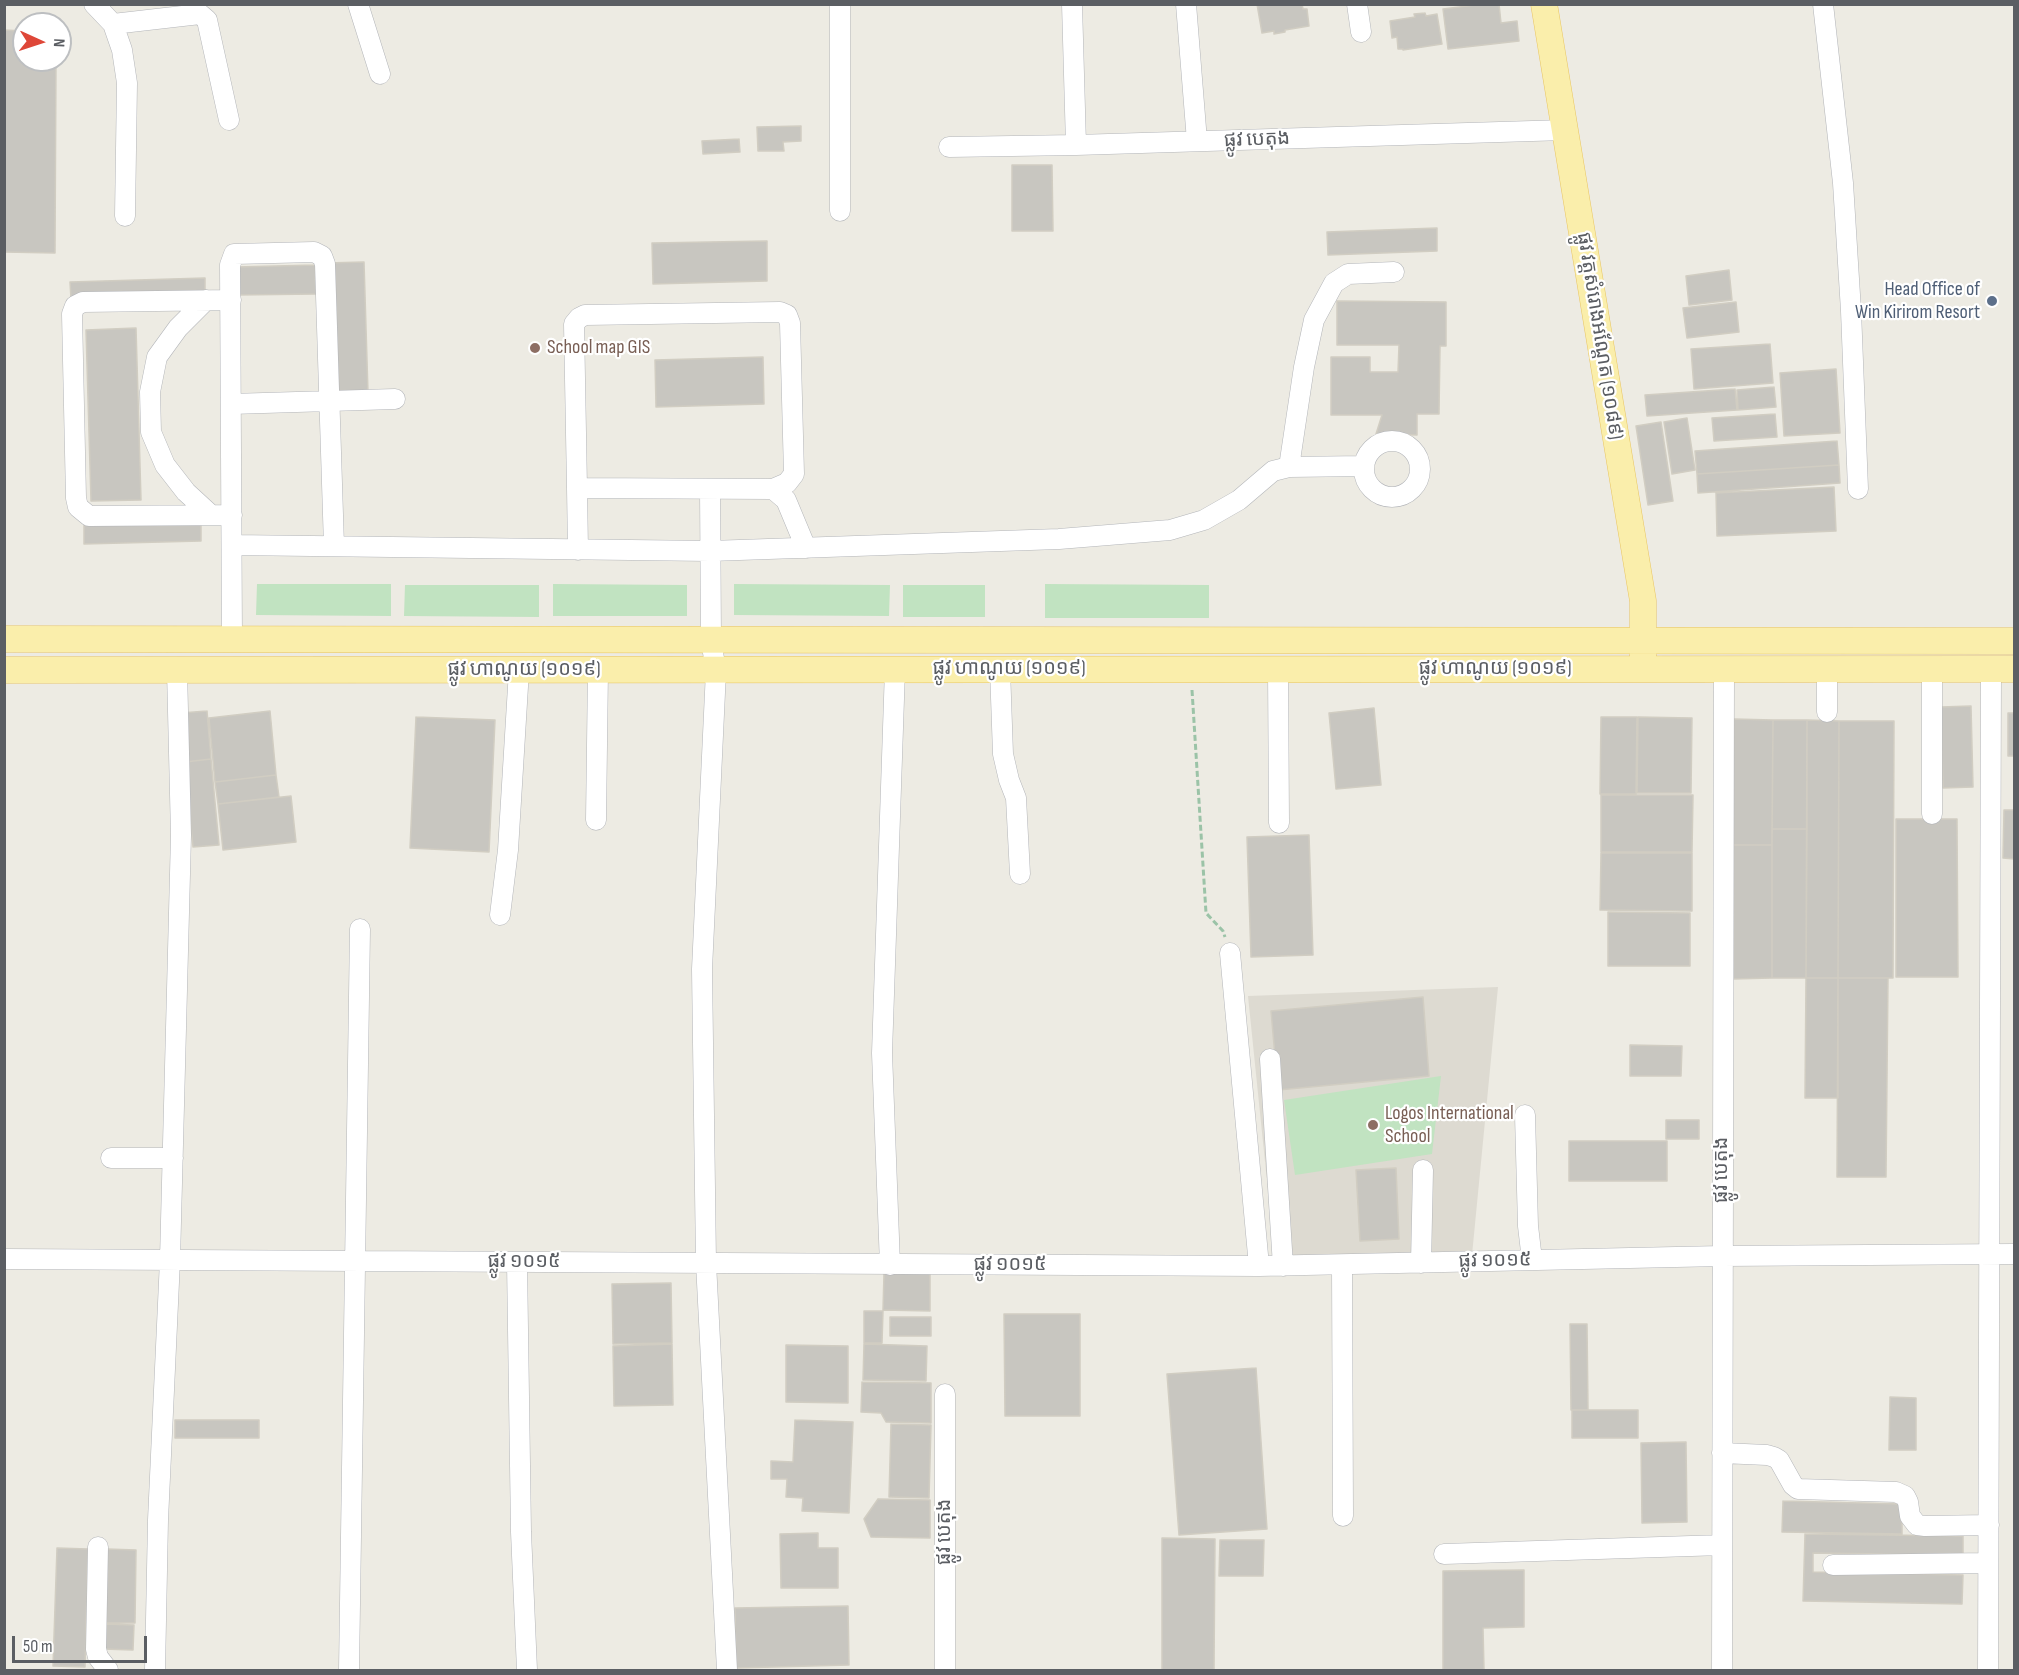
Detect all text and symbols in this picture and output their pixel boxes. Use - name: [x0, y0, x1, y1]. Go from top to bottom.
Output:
- north arrow: [12, 12, 72, 72]
- text: N: [49, 38, 68, 48]
- street label: ផ្លូវ បេតុង: [1223, 127, 1291, 153]
- street label: ផ្លូវ វត្តសំរោងអណ្ដែត (១០៨៩): [1571, 231, 1627, 441]
- place label: Head Office of Win Kirirom Resort: [1855, 278, 1980, 325]
- marker: Head Office of Win Kirirom Resort: [1985, 294, 1999, 308]
- place label: School map GIS: [547, 336, 650, 360]
- marker: School map GIS: [528, 341, 542, 355]
- street label: ផ្លូវ ហាណូយ (១០១៩): [932, 657, 1086, 681]
- street label: ផ្លូវ ហាណូយ (១០១៩): [1418, 657, 1572, 681]
- street label: ផ្លូវ ហាណូយ (១០១៩): [447, 658, 601, 682]
- place label: Logos International School: [1385, 1102, 1514, 1149]
- marker: Logos International School: [1366, 1118, 1380, 1132]
- street label: ផ្លូវ បេតុង: [1710, 1137, 1734, 1203]
- street label: ផ្លូវ ១០១៥: [1458, 1248, 1532, 1274]
- street label: ផ្លូវ ១០១៥: [487, 1250, 561, 1274]
- street label: ផ្លូវ ១០១៥: [973, 1253, 1047, 1277]
- street label: ផ្លូវ បេតុង: [933, 1499, 957, 1565]
- scale bar: [15, 1624, 150, 1662]
- text: 50 m: [23, 1636, 53, 1657]

